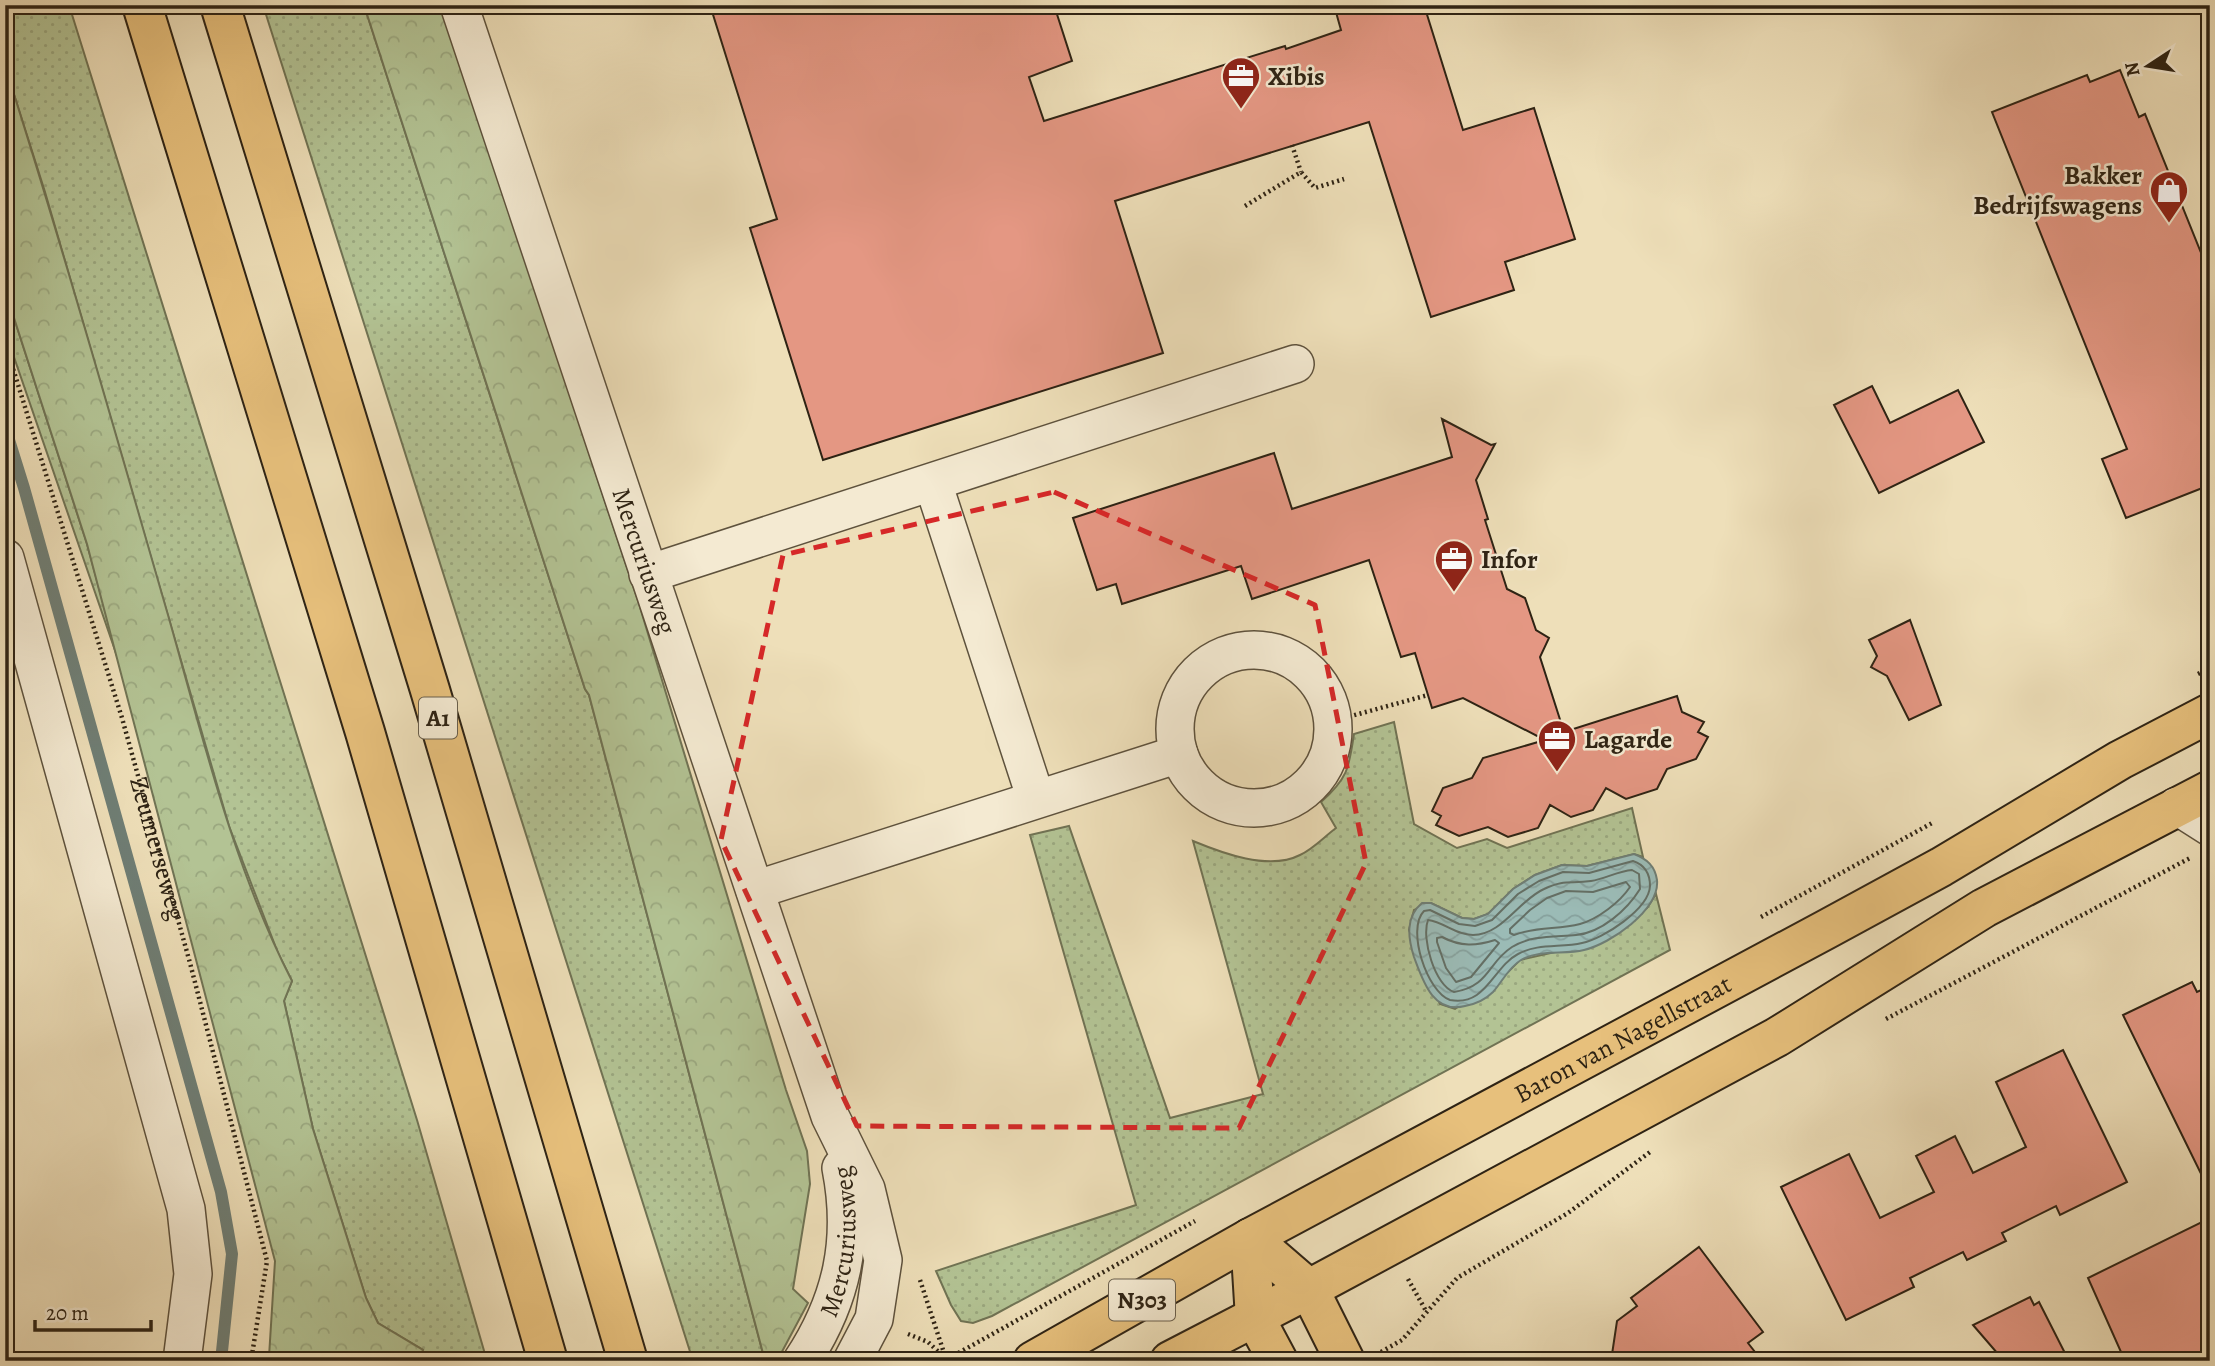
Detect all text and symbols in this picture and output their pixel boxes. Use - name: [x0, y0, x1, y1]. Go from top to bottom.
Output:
- north arrow: [2114, 32, 2184, 102]
- office icon: Xibis: [1220, 55, 1262, 110]
- place label: Xibis: [1268, 59, 1325, 94]
- text: N: [2118, 60, 2147, 79]
- place label: Bakker Bedrijfswagens: [1973, 158, 2142, 223]
- shop icon: Bakker Bedrijfswagens: [2148, 169, 2190, 224]
- street label: Mercuriusweg: [603, 483, 685, 639]
- office icon: Infor: [1433, 538, 1475, 593]
- place label: Infor: [1481, 542, 1538, 577]
- road number: A1: [419, 698, 457, 738]
- office icon: Lagarde: [1536, 718, 1578, 773]
- place label: Lagarde: [1584, 722, 1672, 757]
- street label: Zeumerseweg: [121, 773, 194, 924]
- street label: Baron van Nagellstraat: [1508, 966, 1738, 1111]
- street label: Mercuriusweg: [811, 1163, 865, 1322]
- road number: N303: [1109, 1280, 1175, 1320]
- scale bar: [35, 1289, 150, 1333]
- text: 20 m: [46, 1299, 89, 1327]

